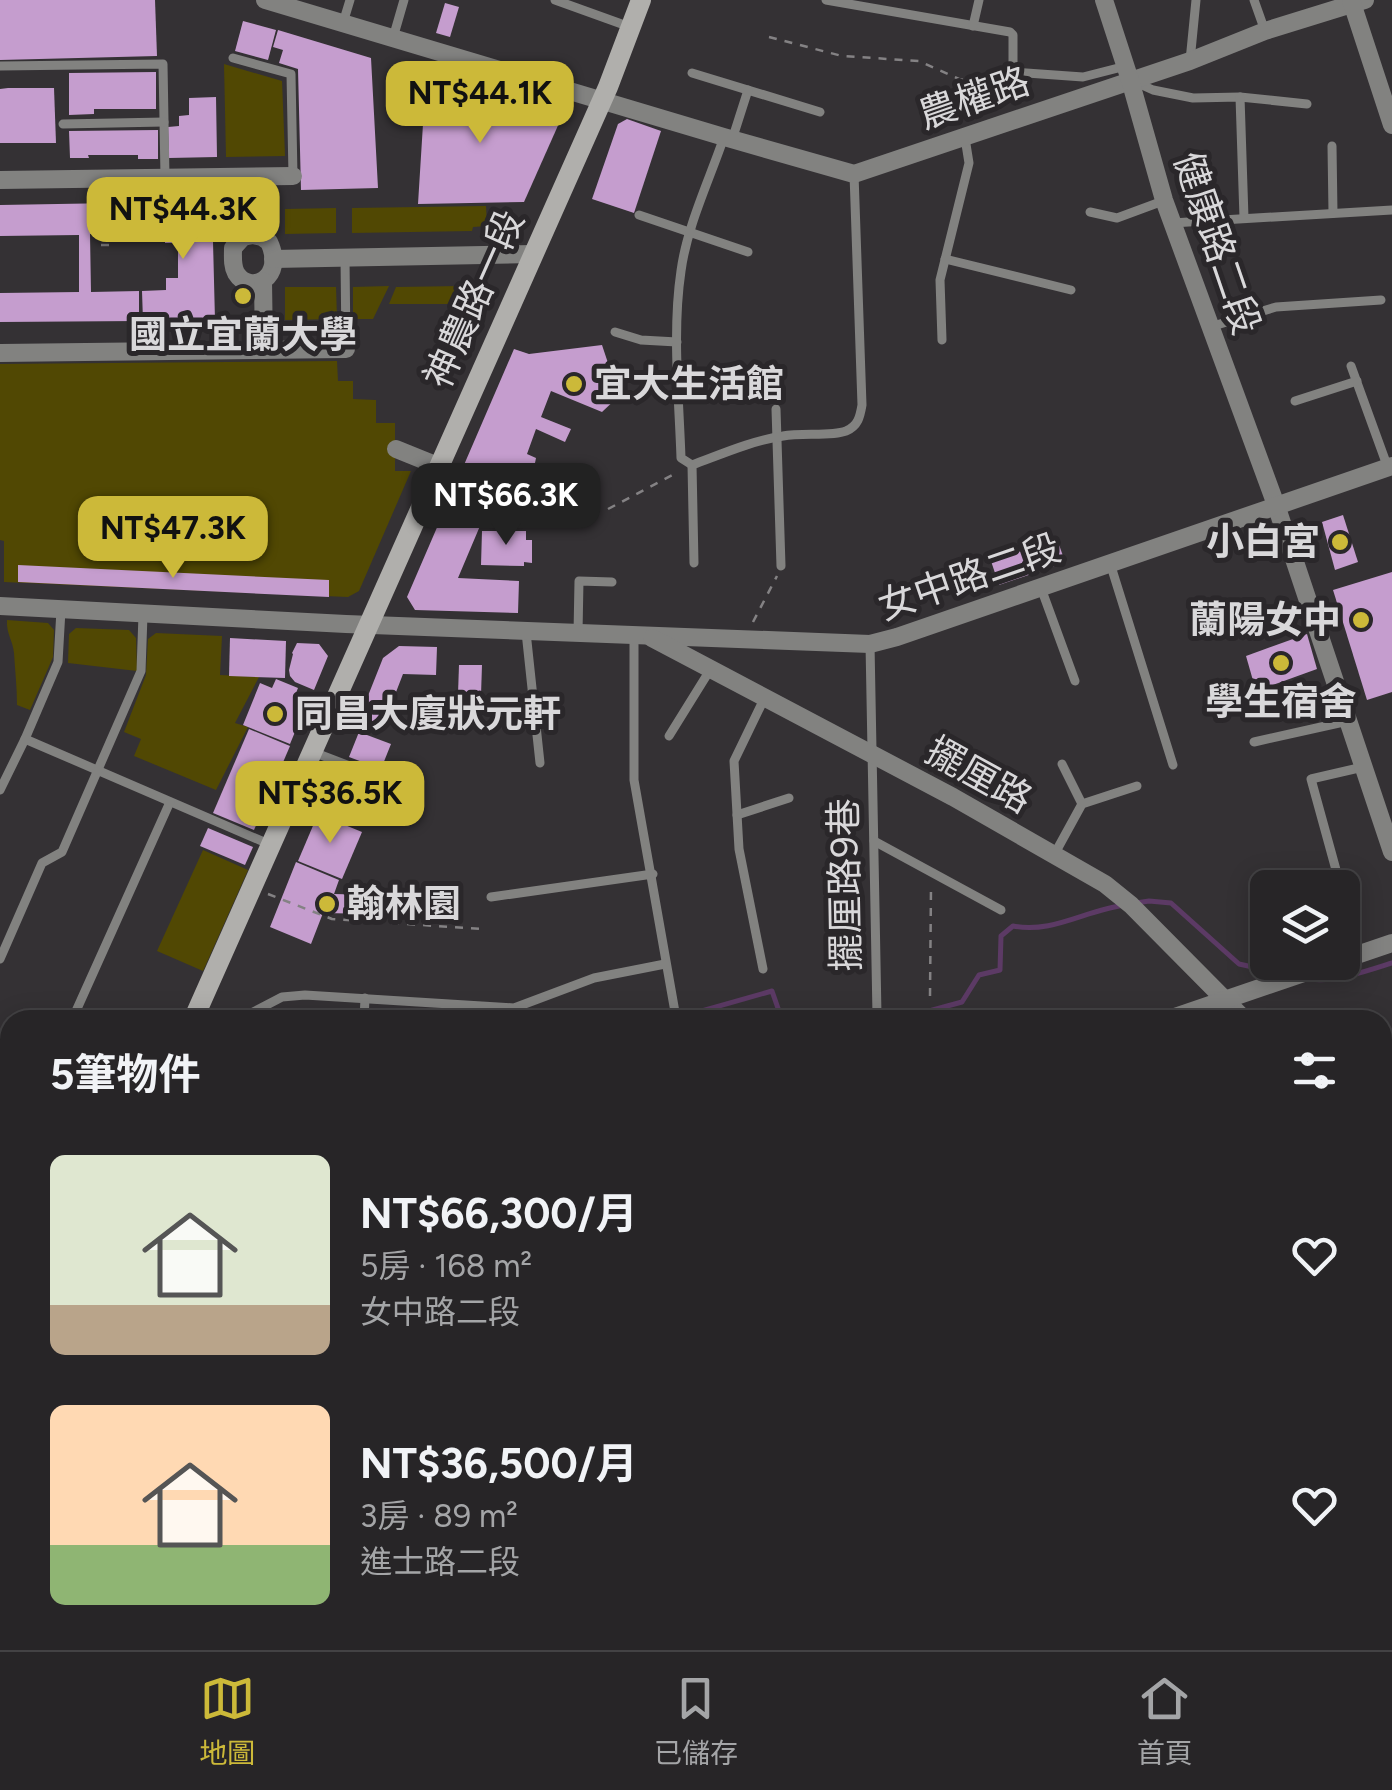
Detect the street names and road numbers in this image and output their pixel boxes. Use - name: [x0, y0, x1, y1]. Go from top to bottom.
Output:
- street label: 農權路: [913, 58, 1035, 138]
- street label: 健康路二段: [1164, 146, 1270, 340]
- street label: 神農路一段: [414, 203, 534, 395]
- street label: 女中路二段: [872, 524, 1066, 630]
- street label: 擺厘路: [918, 727, 1040, 823]
- street label: 擺厘路9巷: [820, 798, 870, 972]

